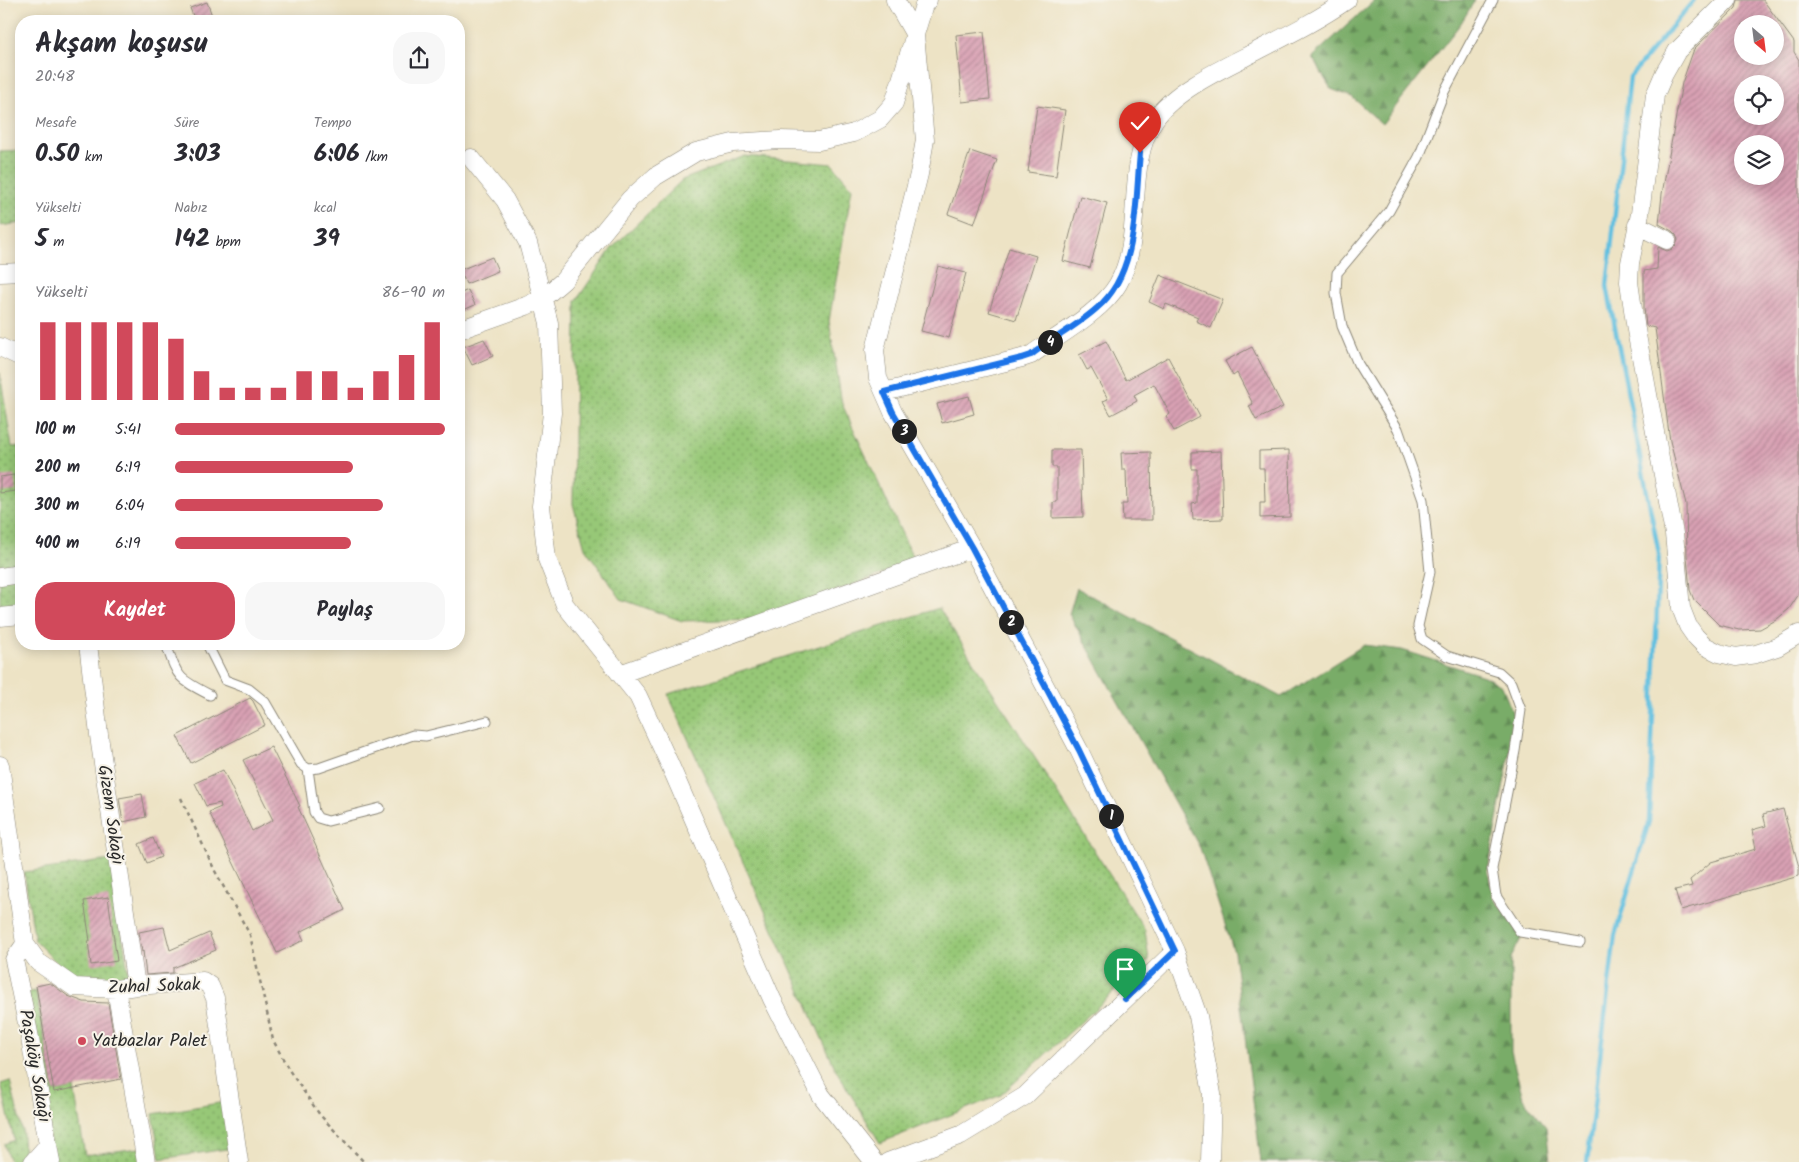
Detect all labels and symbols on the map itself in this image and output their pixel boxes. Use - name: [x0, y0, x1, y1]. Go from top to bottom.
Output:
- north arrow: [1734, 15, 1784, 65]
- pin: [1119, 102, 1161, 153]
- pin: 4: [1038, 330, 1062, 354]
- pin: 3: [892, 418, 916, 444]
- pin: 2: [998, 610, 1024, 634]
- street label: Gizem Sokağı: [89, 763, 131, 867]
- pin: 1: [1098, 804, 1124, 828]
- pin: [1104, 948, 1146, 999]
- street label: Zuhal Sokak: [107, 971, 201, 1003]
- street label: Paşaköy Sokağı: [10, 1007, 58, 1125]
- place label: Yatbazlar Palet: [92, 1027, 208, 1056]
- marker: Yatbazlar Palet: [76, 1035, 88, 1047]

